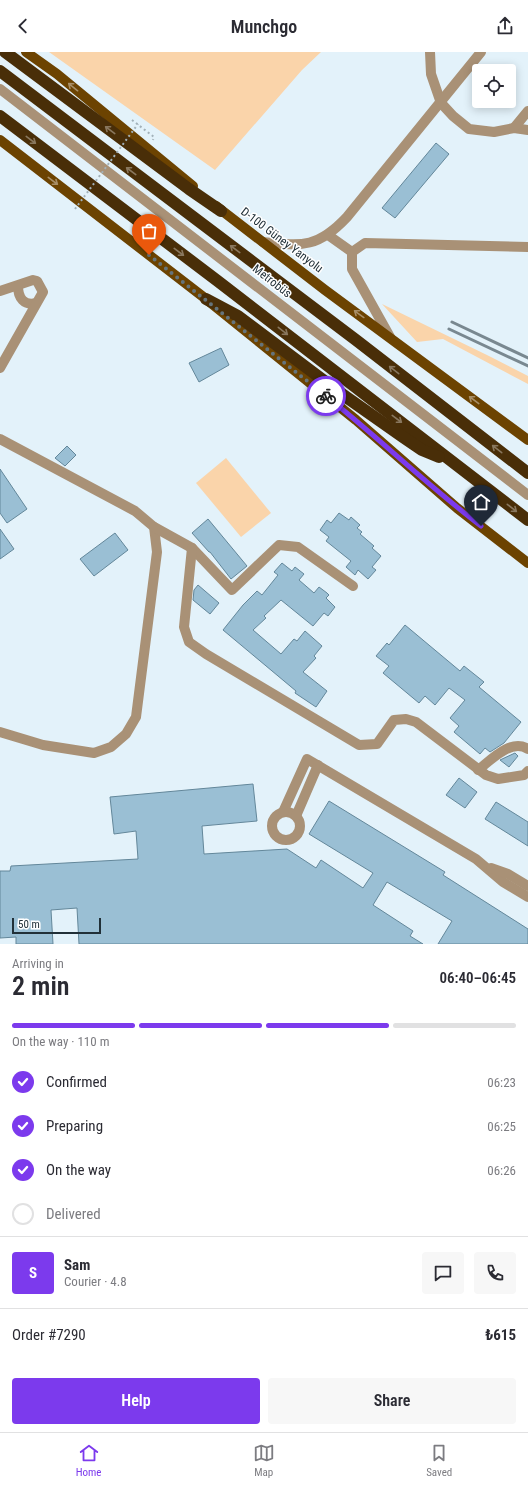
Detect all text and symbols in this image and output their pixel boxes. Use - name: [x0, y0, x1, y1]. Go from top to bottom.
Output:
- icon: back: [12, 15, 34, 37]
- icon: share: [494, 15, 516, 37]
- text: Munchgo: [231, 16, 297, 37]
- map controls: [472, 64, 516, 108]
- button: locate: [472, 64, 516, 108]
- one-way arrow: [67, 83, 78, 92]
- one-way arrow: [105, 126, 116, 134]
- one-way arrow: [25, 136, 36, 144]
- one-way arrow: [125, 167, 136, 175]
- one-way arrow: [48, 176, 59, 185]
- street label: D-100 Güney Yanyolu: [238, 205, 326, 276]
- pin: [132, 214, 166, 255]
- icon: bag: [138, 220, 160, 242]
- one-way arrow: [229, 245, 240, 254]
- one-way arrow: [174, 248, 185, 257]
- street label: Metrobüs: [250, 262, 294, 300]
- one-way arrow: [353, 310, 364, 318]
- one-way arrow: [277, 327, 288, 336]
- one-way arrow: [389, 365, 400, 374]
- courier: [306, 376, 346, 416]
- icon: bike: [315, 385, 337, 407]
- one-way arrow: [469, 396, 480, 404]
- one-way arrow: [391, 415, 402, 423]
- one-way arrow: [492, 445, 503, 453]
- pin: [464, 485, 498, 526]
- icon: home: [470, 491, 492, 513]
- one-way arrow: [507, 503, 518, 512]
- scale bar: [12, 916, 101, 935]
- text: 50 m: [18, 918, 40, 931]
- text: Arriving in: [12, 956, 64, 971]
- text: 06:40–06:45: [439, 969, 516, 987]
- text: 2 min: [12, 971, 70, 1001]
- text: On the way · 110 m: [12, 1034, 109, 1049]
- icon: check: [12, 1071, 34, 1093]
- text: Confirmed: [46, 1073, 107, 1091]
- text: 06:23: [487, 1075, 516, 1090]
- icon: check: [12, 1115, 34, 1137]
- text: Preparing: [46, 1117, 103, 1135]
- text: 06:25: [487, 1119, 516, 1134]
- icon: check: [12, 1159, 34, 1181]
- text: On the way: [46, 1161, 111, 1179]
- text: 06:26: [487, 1163, 516, 1178]
- text: Delivered: [46, 1205, 101, 1223]
- button: chat: [422, 1252, 464, 1294]
- button: phone: [474, 1252, 516, 1294]
- text: Sam: [64, 1256, 90, 1274]
- text: S: [29, 1264, 37, 1282]
- text: Courier · 4.8: [64, 1274, 127, 1289]
- text: Order #7290: [12, 1326, 86, 1344]
- text: ₺615: [485, 1326, 516, 1344]
- button: Help: [12, 1378, 260, 1424]
- button: Share: [268, 1378, 516, 1424]
- tab: Home: [76, 1442, 101, 1479]
- tab: Map: [253, 1442, 275, 1479]
- tab: Saved: [426, 1442, 452, 1479]

